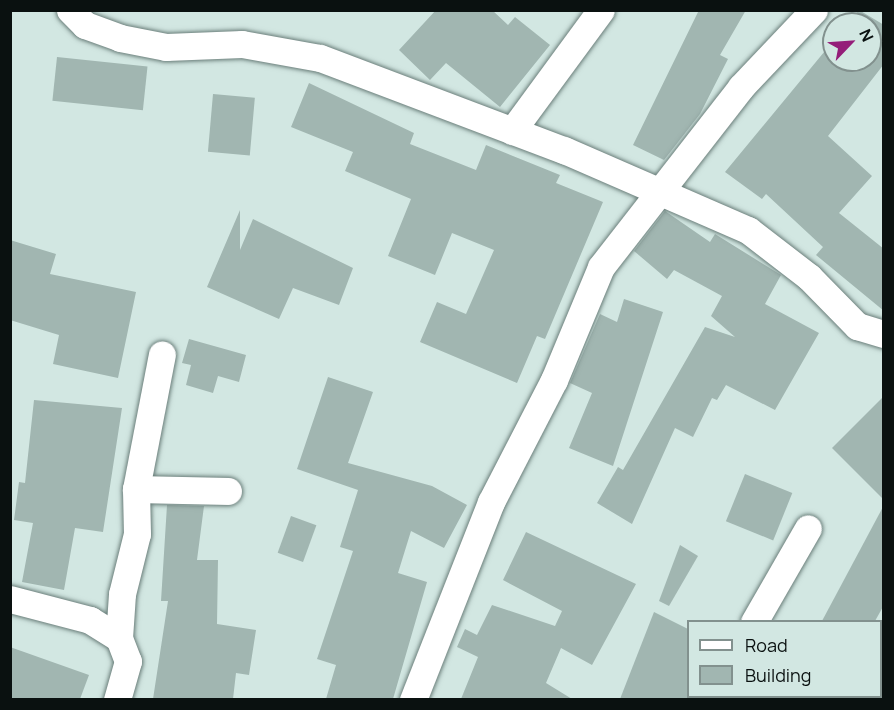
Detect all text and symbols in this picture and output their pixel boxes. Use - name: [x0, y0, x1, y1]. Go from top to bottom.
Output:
- north arrow: [822, 12, 882, 72]
- text: N: [854, 25, 879, 45]
- legend: [687, 620, 882, 698]
- text: Road: [745, 633, 788, 657]
- text: Building: [745, 663, 811, 687]

